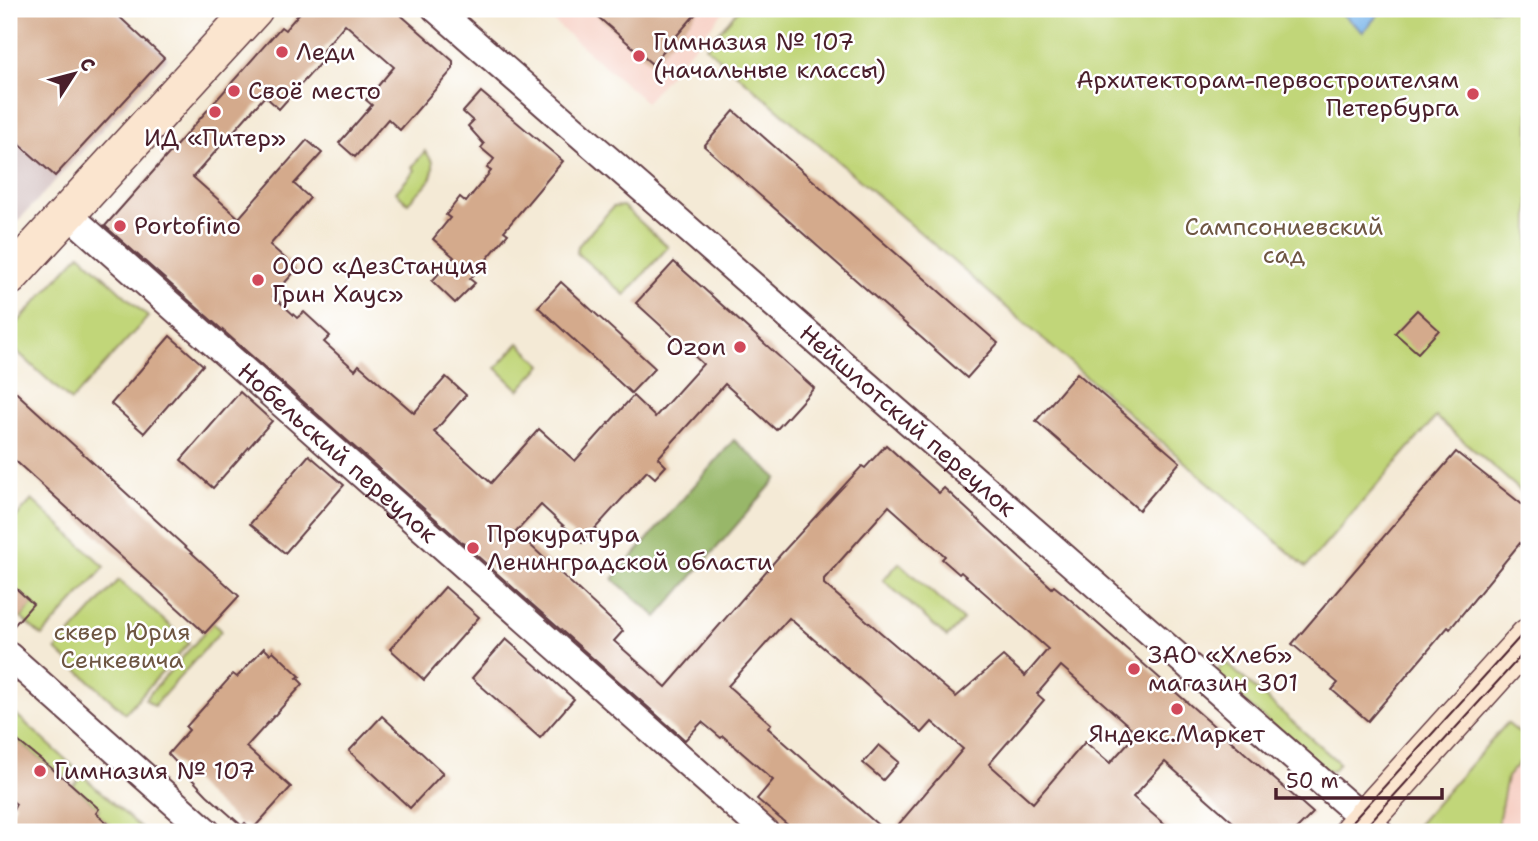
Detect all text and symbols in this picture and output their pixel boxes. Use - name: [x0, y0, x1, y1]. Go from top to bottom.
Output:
- place label: Гимназия № 107 (начальные классы): [653, 26, 886, 86]
- place label: Леди: [296, 36, 355, 68]
- north arrow: [38, 38, 108, 108]
- marker: Леди: [274, 44, 290, 60]
- marker: Гимназия № 107 (начальные классы): [631, 48, 647, 64]
- text: С: [74, 52, 101, 76]
- place label: Архитекторам-первостроителям Петербурга: [1076, 64, 1459, 124]
- place label: Своё место: [248, 75, 381, 107]
- marker: Своё место: [226, 83, 242, 99]
- marker: Архитекторам-первостроителям Петербурга: [1465, 86, 1481, 102]
- marker: ИД «Питер»: [207, 104, 223, 120]
- place label: ИД «Питер»: [144, 122, 286, 154]
- place label: Portofino: [134, 210, 241, 242]
- park label: Сампсониевский сад: [1185, 211, 1383, 271]
- marker: Portofino: [112, 218, 128, 234]
- place label: ООО «ДезСтанция Грин Хаус»: [272, 250, 488, 310]
- marker: ООО «ДезСтанция Грин Хаус»: [250, 272, 266, 288]
- street label: Нейшлотский переулок: [793, 317, 1023, 524]
- place label: Ozon: [666, 331, 726, 363]
- marker: Ozon: [732, 339, 748, 355]
- street label: Нобельский переулок: [231, 356, 444, 550]
- place label: Прокуратура Ленинградской области: [487, 518, 773, 578]
- marker: Прокуратура Ленинградской области: [465, 540, 481, 556]
- park label: сквер Юрия Сенкевича: [53, 616, 191, 676]
- place label: ЗАО «Хлеб» магазин 301: [1148, 639, 1298, 699]
- marker: ЗАО «Хлеб» магазин 301: [1126, 661, 1142, 677]
- marker: Яндекс.Маркет: [1169, 701, 1185, 717]
- place label: Яндекс.Маркет: [1089, 718, 1266, 750]
- place label: Гимназия № 107: [54, 755, 255, 787]
- scale bar: [1276, 757, 1442, 801]
- marker: Гимназия № 107: [32, 763, 48, 779]
- text: 50 m: [1286, 767, 1339, 795]

